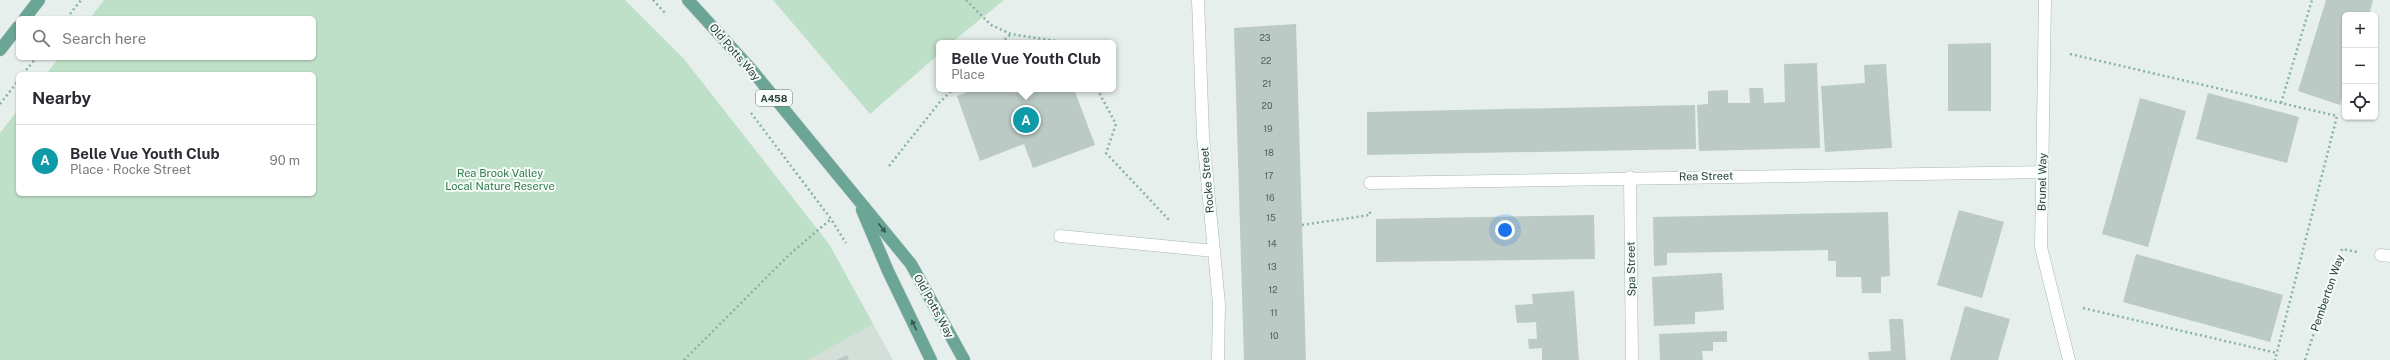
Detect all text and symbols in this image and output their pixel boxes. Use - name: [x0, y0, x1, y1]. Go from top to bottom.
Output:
- map controls: [2342, 12, 2378, 120]
- button: +: [2342, 12, 2378, 48]
- search box: [16, 16, 316, 60]
- street label: Old Potts Way: [707, 21, 763, 83]
- icon: search: [30, 27, 52, 49]
- text: Search here: [62, 30, 146, 47]
- house number: 23: [1259, 32, 1271, 43]
- popup: [936, 40, 1116, 92]
- button: −: [2342, 48, 2378, 84]
- text: Belle Vue Youth Club: [951, 50, 1101, 67]
- house number: 22: [1261, 55, 1271, 66]
- text: Place: [951, 67, 985, 82]
- house number: 21: [1262, 78, 1272, 89]
- button: locate: [2342, 84, 2378, 120]
- text: Nearby: [32, 88, 91, 108]
- road number: A458: [756, 90, 792, 106]
- house number: 20: [1262, 100, 1273, 111]
- pin: A: [1013, 105, 1039, 135]
- house number: 19: [1263, 123, 1273, 134]
- text: Belle Vue Youth Club: [70, 145, 220, 162]
- street label: Rocke Street: [1198, 146, 1216, 214]
- house number: 18: [1264, 147, 1274, 158]
- text: A: [40, 153, 50, 168]
- text: 90 m: [270, 153, 300, 168]
- street label: Brunel Way: [2035, 153, 2049, 211]
- text: Place · Rocke Street: [70, 162, 191, 177]
- park label: Rea Brook Valley Local Nature Reserve: [445, 167, 555, 192]
- house number: 17: [1264, 170, 1274, 181]
- street label: Rea Street: [1679, 170, 1733, 182]
- house number: 16: [1265, 192, 1275, 203]
- house number: 15: [1266, 212, 1276, 223]
- your location: [1495, 220, 1515, 240]
- one-way arrow: [877, 222, 886, 233]
- house number: 14: [1267, 238, 1277, 249]
- street label: Spa Street: [1625, 242, 1637, 296]
- street label: Pemberton Way: [2308, 253, 2346, 333]
- house number: 13: [1267, 261, 1277, 272]
- street label: Old Potts Way: [912, 272, 956, 340]
- house number: 12: [1268, 284, 1278, 295]
- house number: 11: [1270, 307, 1278, 318]
- one-way arrow: [911, 319, 917, 331]
- house number: 10: [1269, 330, 1279, 341]

